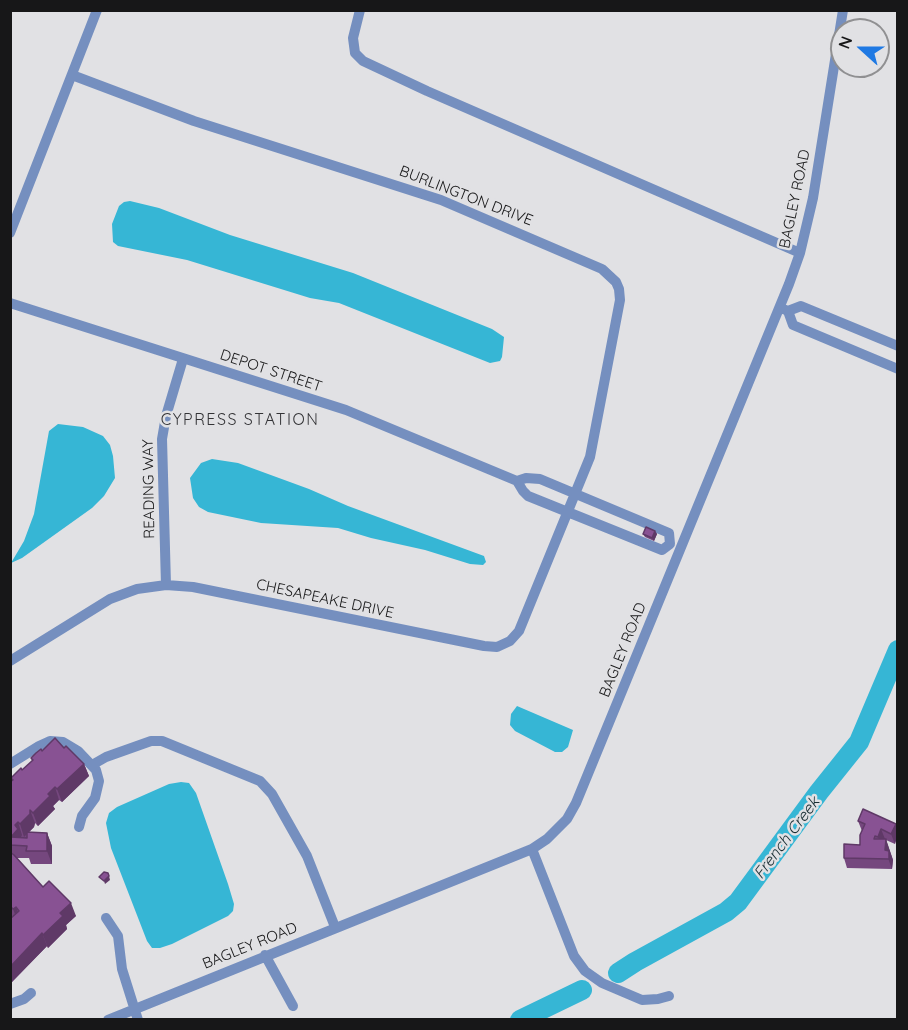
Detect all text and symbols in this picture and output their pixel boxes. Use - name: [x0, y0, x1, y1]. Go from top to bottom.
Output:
- north arrow: [830, 18, 890, 78]
- text: N: [834, 33, 857, 51]
- street label: BAGLEY ROAD: [776, 148, 814, 250]
- street label: BURLINGTON DRIVE: [397, 162, 535, 230]
- street label: DEPOT STREET: [218, 346, 324, 396]
- district label: CYPRESS STATION: [161, 410, 319, 430]
- street label: READING WAY: [139, 439, 159, 539]
- street label: CHESAPEAKE DRIVE: [255, 576, 395, 622]
- street label: BAGLEY ROAD: [596, 600, 650, 700]
- water label: French Creek: [750, 793, 824, 883]
- street label: BAGLEY ROAD: [200, 919, 300, 973]

